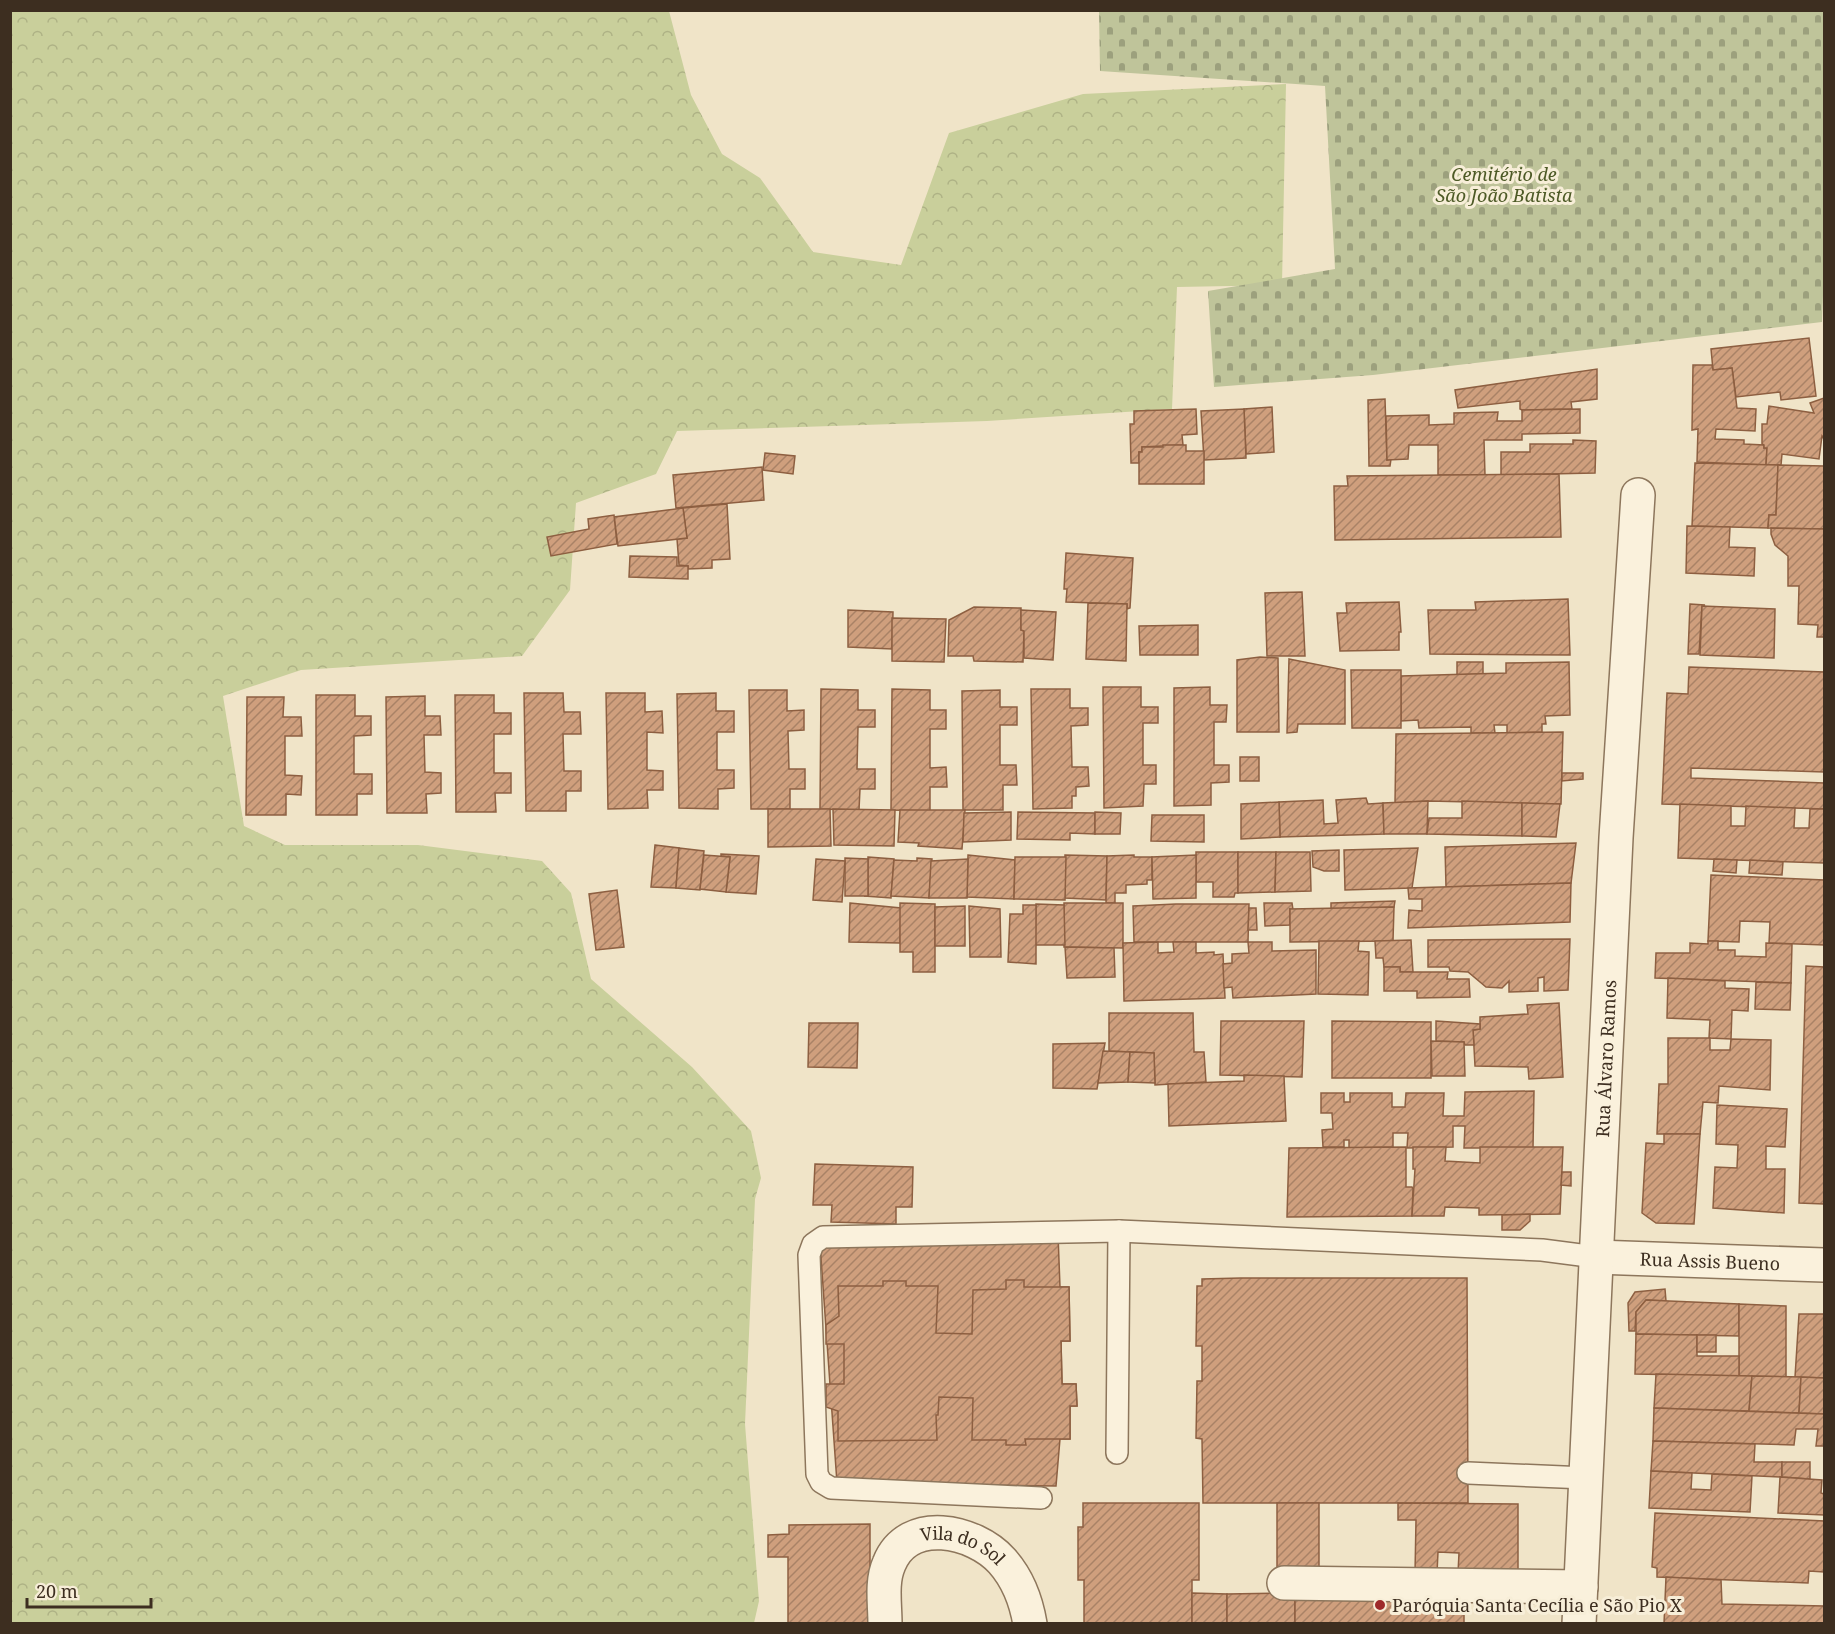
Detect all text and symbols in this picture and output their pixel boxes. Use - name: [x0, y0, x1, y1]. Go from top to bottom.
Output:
- park label: Cemitério de São João Batista: [1435, 162, 1573, 207]
- street label: Rua Álvaro Ramos: [1590, 979, 1621, 1138]
- street label: Rua Assis Bueno: [1639, 1247, 1781, 1275]
- street label: Vila do Sol: [918, 1521, 1011, 1570]
- scale bar: [27, 1571, 152, 1609]
- text: 20 m: [36, 1579, 78, 1603]
- place label: Paróquia Santa Cecília e São Pio X: [1392, 1593, 1682, 1617]
- marker: Paróquia Santa Cecília e São Pio X: [1373, 1598, 1387, 1612]

